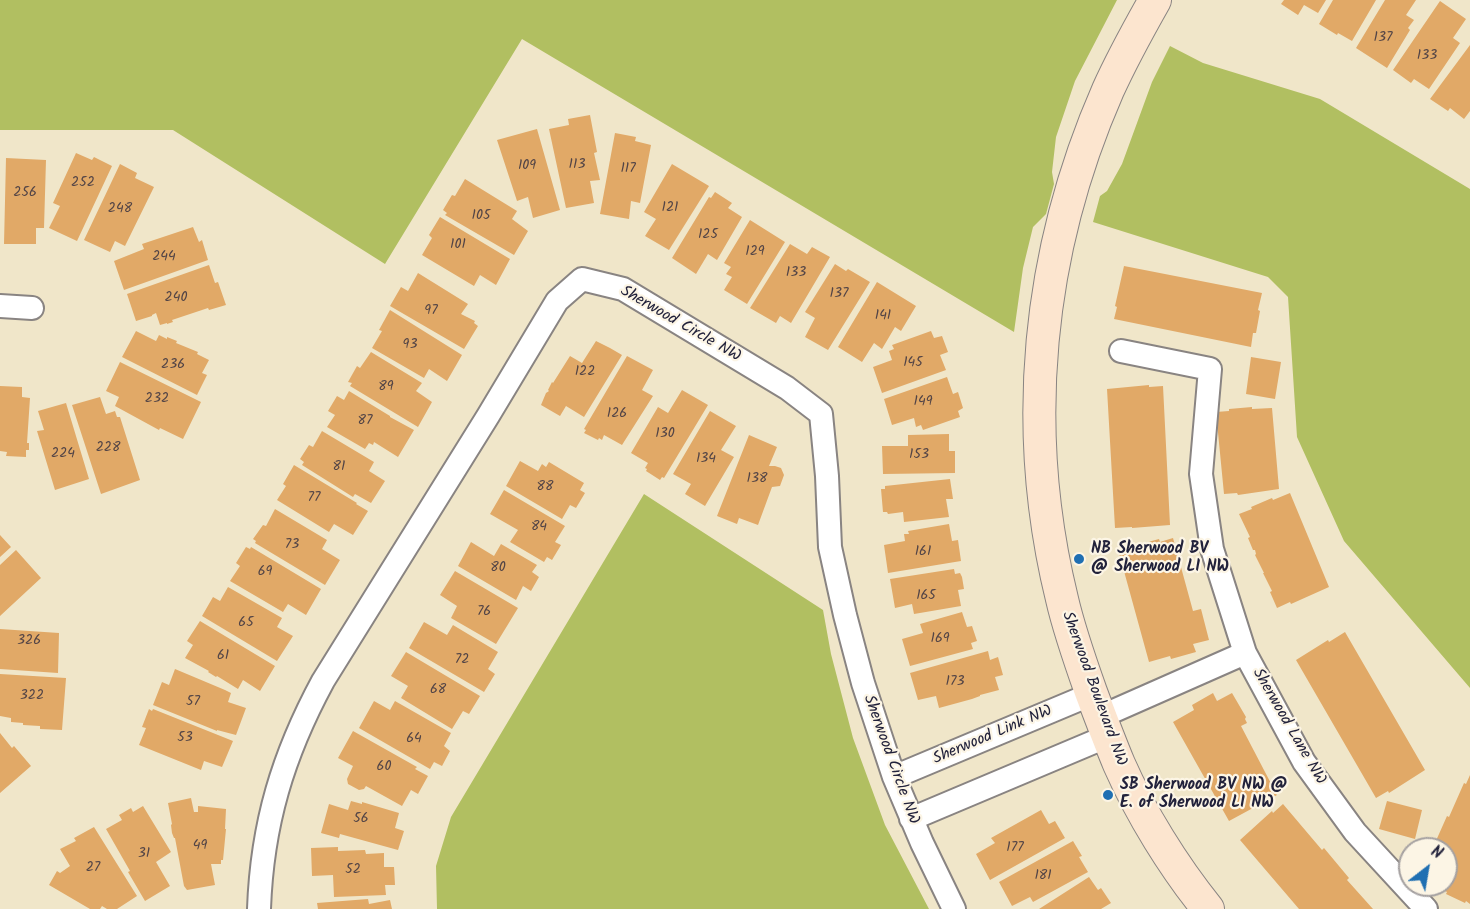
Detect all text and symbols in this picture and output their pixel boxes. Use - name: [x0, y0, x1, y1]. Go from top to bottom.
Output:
- house number: 137: [1374, 31, 1392, 47]
- house number: 133: [1417, 49, 1437, 65]
- house number: 113: [569, 158, 585, 174]
- house number: 109: [518, 159, 536, 175]
- house number: 117: [620, 162, 636, 178]
- house number: 252: [71, 176, 95, 192]
- house number: 256: [13, 186, 37, 202]
- house number: 121: [662, 201, 678, 217]
- house number: 248: [108, 202, 132, 218]
- house number: 105: [472, 209, 490, 225]
- house number: 125: [698, 228, 718, 244]
- house number: 101: [450, 238, 466, 254]
- house number: 129: [745, 245, 765, 261]
- house number: 244: [152, 250, 176, 266]
- house number: 133: [786, 266, 806, 282]
- street label: Sherwood Circle NW: [616, 283, 744, 367]
- house number: 137: [830, 287, 848, 303]
- house number: 240: [165, 291, 187, 307]
- house number: 97: [424, 304, 438, 320]
- house number: 141: [875, 309, 891, 325]
- house number: 93: [403, 338, 417, 354]
- house number: 145: [903, 356, 923, 372]
- house number: 236: [161, 358, 185, 374]
- house number: 122: [575, 365, 595, 381]
- house number: 89: [378, 380, 394, 396]
- house number: 232: [145, 392, 169, 408]
- house number: 149: [914, 395, 932, 411]
- house number: 126: [607, 407, 627, 423]
- house number: 87: [358, 414, 372, 430]
- house number: 130: [655, 427, 675, 443]
- house number: 228: [96, 441, 120, 457]
- house number: 224: [51, 447, 75, 463]
- house number: 153: [909, 448, 929, 464]
- house number: 134: [696, 452, 716, 468]
- house number: 81: [333, 460, 345, 476]
- house number: 138: [747, 472, 767, 488]
- house number: 88: [537, 480, 553, 496]
- house number: 77: [308, 491, 320, 507]
- house number: 84: [531, 520, 547, 536]
- house number: 73: [285, 538, 299, 554]
- place label: NB Sherwood BV @ Sherwood LI NW: [1091, 540, 1229, 578]
- house number: 161: [915, 545, 931, 561]
- marker: NB Sherwood BV @ Sherwood LI NW: [1072, 552, 1086, 566]
- house number: 80: [490, 561, 506, 577]
- house number: 69: [258, 565, 272, 581]
- house number: 165: [916, 589, 936, 605]
- house number: 76: [477, 605, 491, 621]
- street label: Sherwood Boulevard NW: [1056, 609, 1130, 769]
- house number: 65: [238, 616, 254, 632]
- house number: 169: [930, 632, 950, 648]
- house number: 326: [17, 634, 41, 650]
- house number: 61: [217, 649, 229, 665]
- house number: 72: [455, 653, 469, 669]
- street label: Sherwood Lane NW: [1247, 665, 1329, 789]
- house number: 173: [946, 675, 964, 691]
- house number: 68: [430, 683, 446, 699]
- house number: 322: [20, 689, 44, 705]
- street label: Sherwood Circle NW: [858, 693, 922, 827]
- house number: 57: [186, 695, 200, 711]
- street label: Sherwood Link NW: [931, 702, 1055, 770]
- house number: 53: [177, 731, 193, 747]
- house number: 64: [406, 732, 422, 748]
- house number: 60: [377, 760, 391, 776]
- place label: SB Sherwood BV NW @ E. of Sherwood LI NW: [1120, 776, 1288, 814]
- marker: SB Sherwood BV NW @ E. of Sherwood LI NW: [1101, 788, 1115, 802]
- house number: 56: [353, 812, 369, 828]
- north arrow: [1398, 837, 1458, 897]
- house number: 49: [193, 839, 207, 855]
- text: N: [1426, 840, 1447, 866]
- house number: 177: [1006, 841, 1024, 857]
- house number: 31: [138, 847, 150, 863]
- house number: 27: [86, 861, 100, 877]
- house number: 52: [345, 863, 361, 879]
- house number: 181: [1034, 869, 1052, 885]

